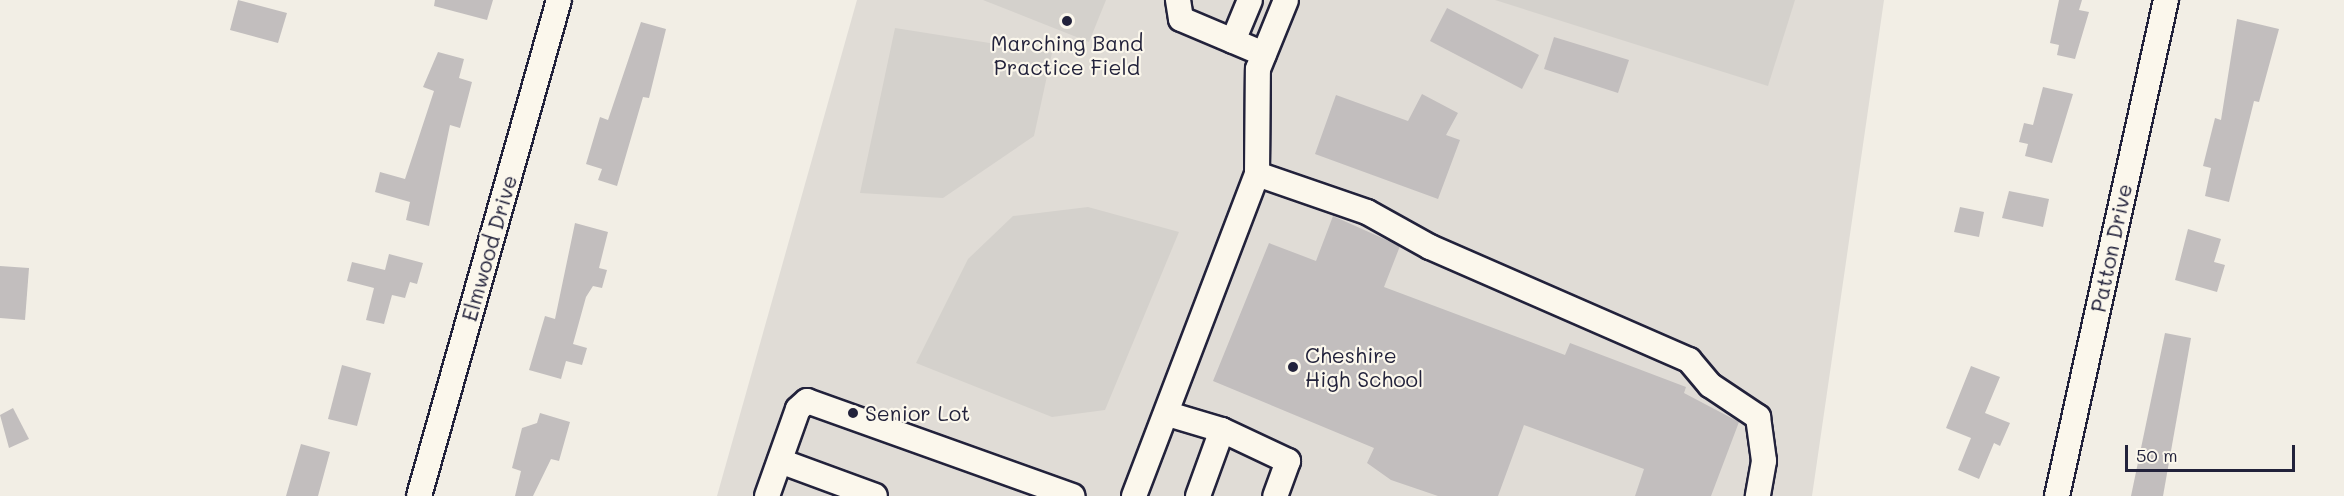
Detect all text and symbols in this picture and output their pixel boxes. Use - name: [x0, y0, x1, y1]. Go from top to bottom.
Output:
- marker: Marching Band Practice Field: [1060, 14, 1074, 28]
- place label: Marching Band Practice Field: [991, 30, 1143, 80]
- street label: Elmwood Drive: [456, 172, 522, 324]
- street label: Patton Drive: [2085, 181, 2137, 315]
- place label: Cheshire High School: [1305, 342, 1423, 392]
- marker: Cheshire High School: [1286, 360, 1300, 374]
- place label: Senior Lot: [865, 400, 970, 426]
- marker: Senior Lot: [846, 406, 860, 420]
- scale bar: [2128, 433, 2298, 471]
- text: 50 m: [2136, 443, 2178, 467]

